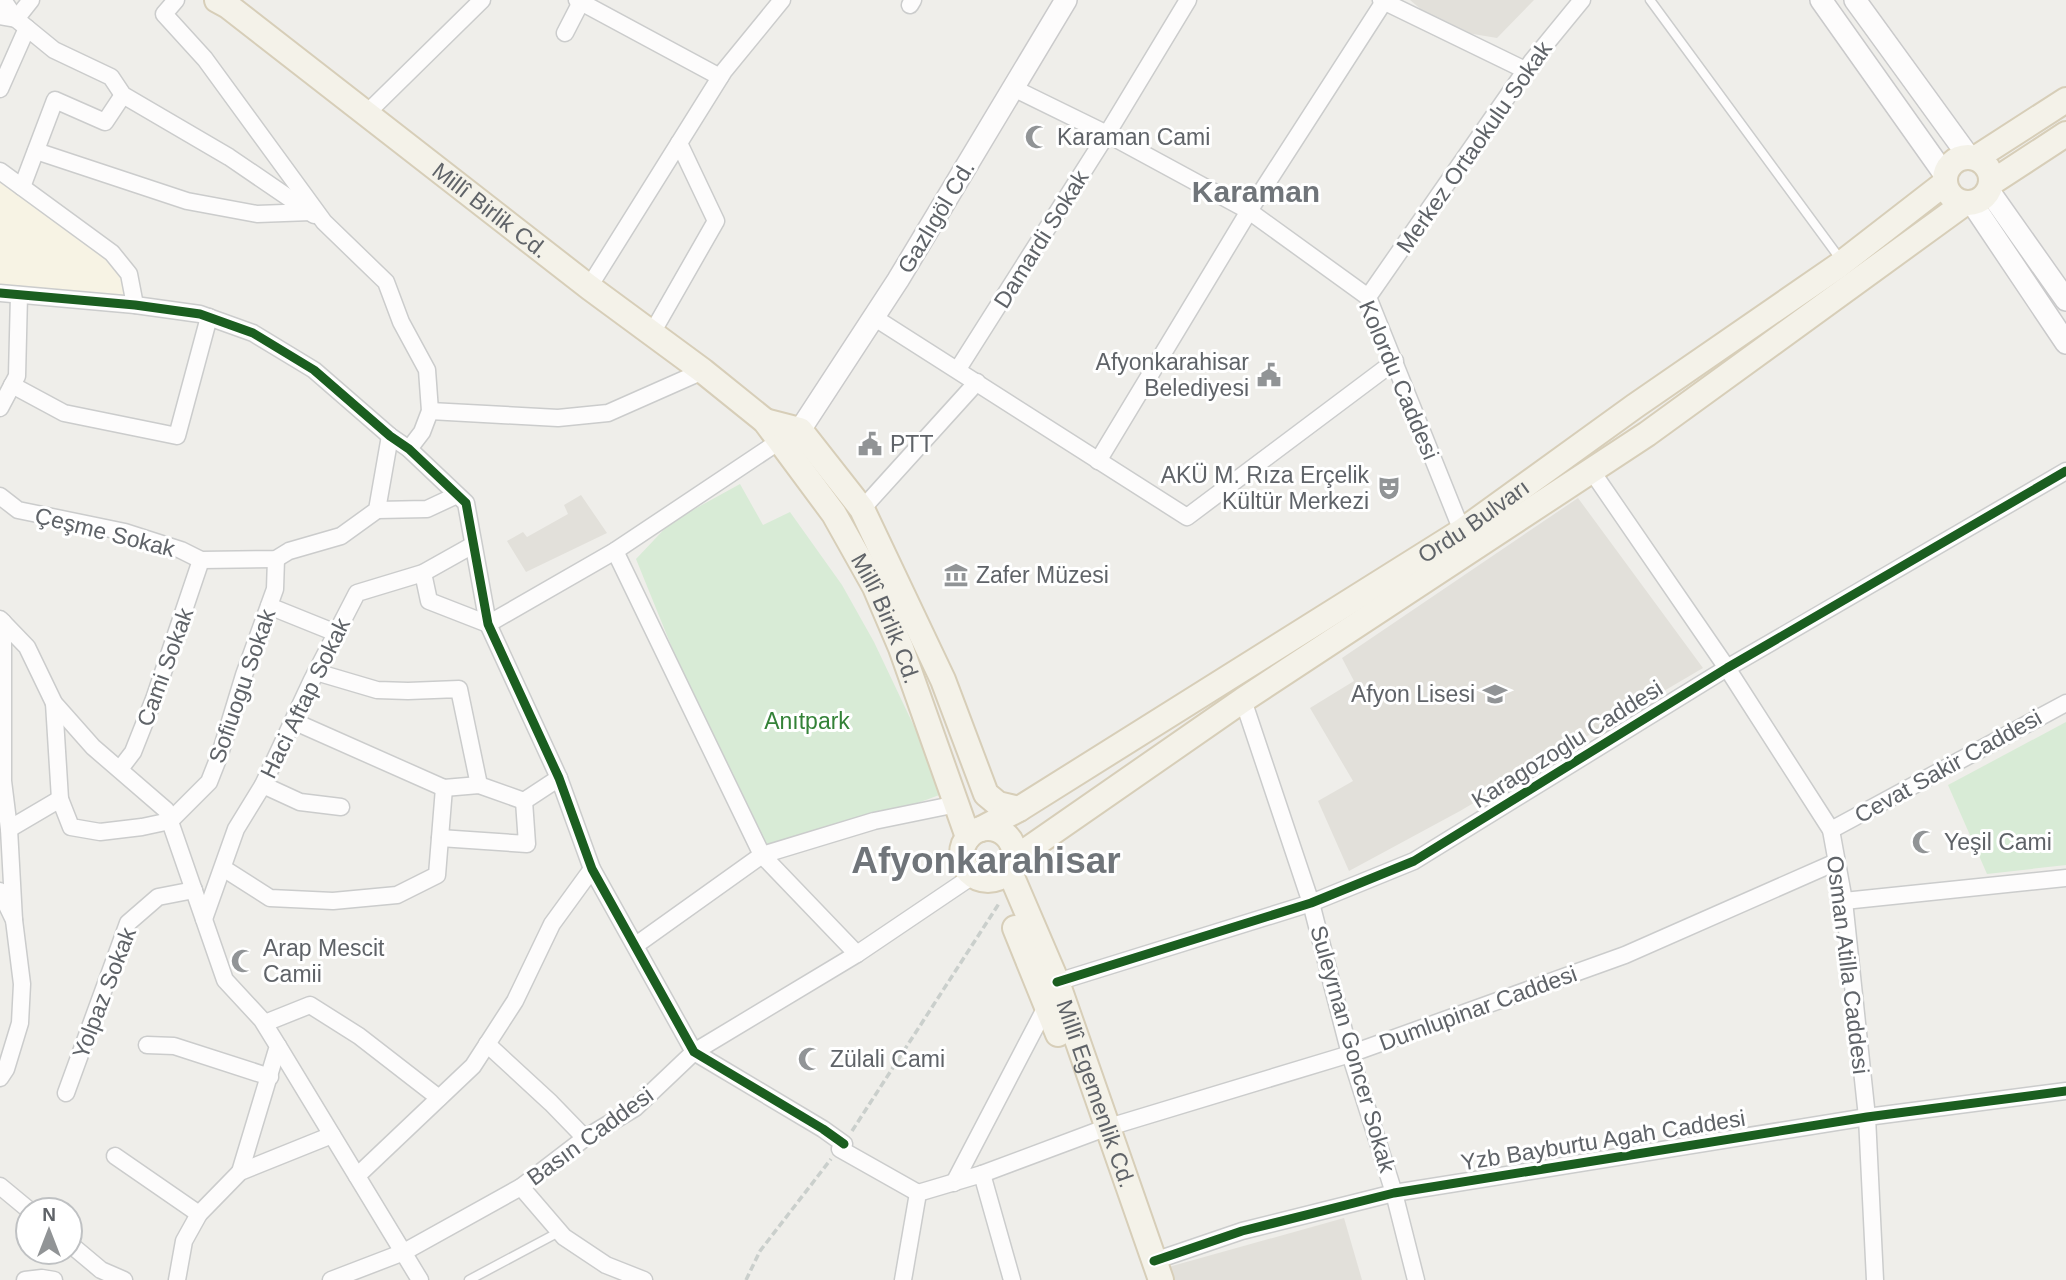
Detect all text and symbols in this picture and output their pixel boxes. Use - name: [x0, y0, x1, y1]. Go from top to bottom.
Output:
- street label: Merkez Ortaokulu Sokak: [1391, 36, 1557, 258]
- mosque icon: Karaman Cami: [1023, 123, 1051, 151]
- place label: Karaman Cami: [1057, 124, 1210, 150]
- street label: Gazlıgöl Cd.: [892, 156, 980, 278]
- street label: Millî Birlik Cd.: [427, 157, 553, 263]
- street label: Damardi Sokak: [988, 165, 1094, 313]
- district label: Karaman: [1192, 175, 1320, 208]
- street label: Kolordu Caddesi: [1354, 297, 1444, 463]
- place label: Afyonkarahisar Belediyesi: [1096, 349, 1249, 401]
- public building icon: Afyonkarahisar Belediyesi: [1255, 361, 1283, 389]
- public building icon: PTT: [856, 430, 884, 458]
- place label: PTT: [890, 431, 933, 457]
- place label: AKÜ M. Rıza Erçelik Kültür Merkezi: [1161, 462, 1369, 514]
- theatre icon: AKÜ M. Rıza Erçelik Kültür Merkezi: [1375, 474, 1403, 502]
- street label: Ordu Bulvarı: [1413, 474, 1534, 568]
- street label: Çeşme Sokak: [32, 502, 178, 562]
- street label: Millî Birlik Cd.: [846, 549, 925, 687]
- museum icon: Zafer Müzesi: [942, 561, 970, 589]
- place label: Zafer Müzesi: [976, 562, 1109, 588]
- street label: Cami Sokak: [132, 604, 199, 730]
- street label: Sofiuogu Sokak: [203, 605, 281, 766]
- street label: Haci Aftap Sokak: [255, 613, 355, 782]
- street label: Karagozoglu Caddesi: [1467, 675, 1667, 813]
- school or university icon: Afyon Lisesi: [1481, 680, 1509, 708]
- place label: Afyon Lisesi: [1351, 681, 1475, 707]
- street label: Cevat Sakir Caddesi: [1850, 704, 2046, 828]
- park label: Anıtpark: [764, 708, 850, 734]
- mosque icon: Yeşil Cami: [1910, 828, 1938, 856]
- place label: Yeşil Cami: [1944, 829, 2052, 855]
- district label: Afyonkarahisar: [851, 840, 1121, 881]
- street label: Osman Atilla Caddesi: [1822, 854, 1874, 1076]
- street label: Yolpaz Sokak: [67, 923, 141, 1062]
- street label: Suleyrnan Goncer Sokak: [1305, 923, 1401, 1176]
- place label: Arap Mescit Camii: [263, 935, 385, 987]
- mosque icon: Arap Mescit Camii: [229, 947, 257, 975]
- street label: Dumlupinar Caddesi: [1376, 960, 1580, 1056]
- street label: Millî Egemenlik Cd.: [1051, 996, 1141, 1191]
- mosque icon: Zülali Cami: [796, 1045, 824, 1073]
- place label: Zülali Cami: [830, 1046, 945, 1072]
- street label: Basın Caddesi: [522, 1082, 658, 1190]
- street label: Yzb Bayburtu Agah Caddesi: [1459, 1105, 1747, 1175]
- north arrow: [14, 1196, 84, 1266]
- text: N: [42, 1204, 56, 1225]

